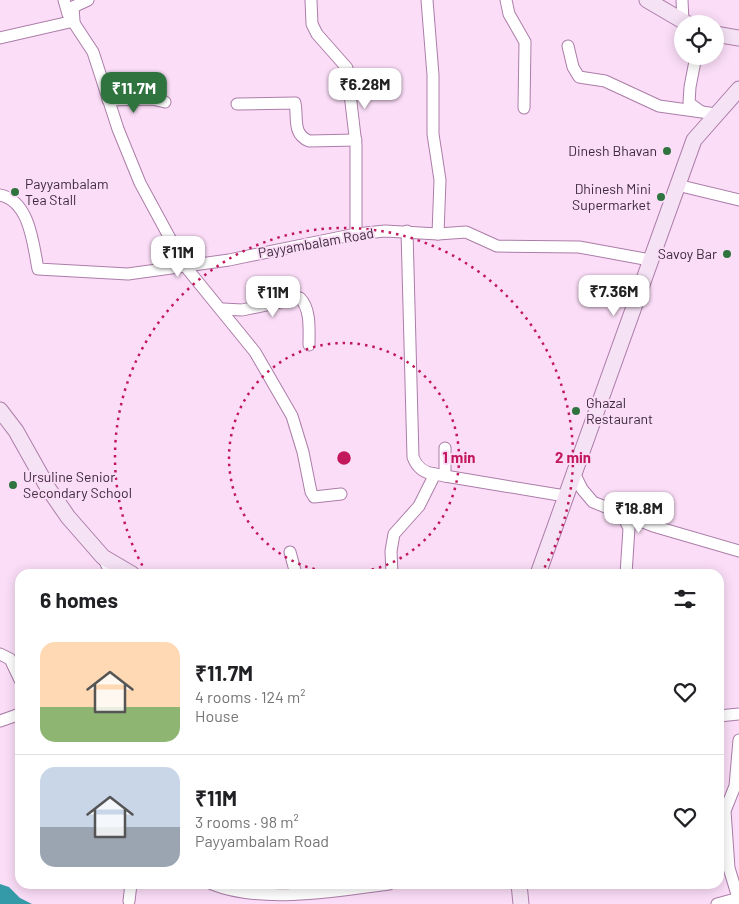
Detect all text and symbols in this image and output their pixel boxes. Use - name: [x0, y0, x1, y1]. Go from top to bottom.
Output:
- map controls: [674, 15, 724, 65]
- button: locate: [674, 15, 724, 65]
- pin: ₹6.28M: [324, 68, 406, 110]
- pin: ₹11.7M: [93, 72, 175, 114]
- text: ₹6.28M: [339, 74, 391, 93]
- text: ₹11.7M: [112, 78, 156, 97]
- place label: Dinesh Bhavan: [568, 142, 657, 159]
- marker: Dinesh Bhavan: [661, 145, 673, 157]
- place label: Payyambalam Tea Stall: [25, 175, 109, 208]
- place label: Dhinesh Mini Supermarket: [572, 180, 651, 213]
- marker: Payyambalam Tea Stall: [9, 186, 21, 198]
- marker: Dhinesh Mini Supermarket: [655, 191, 667, 203]
- street label: Payyambalam Road: [257, 224, 375, 261]
- pin: ₹11M: [148, 236, 208, 278]
- text: ₹11M: [162, 242, 194, 261]
- place label: Savoy Bar: [658, 245, 717, 262]
- marker: Savoy Bar: [721, 248, 733, 260]
- pin: ₹7.36M: [573, 274, 655, 317]
- pin: ₹11M: [243, 276, 303, 318]
- text: ₹7.36M: [589, 281, 639, 300]
- text: ₹11M: [257, 282, 289, 301]
- place label: Ghazal Restaurant: [586, 394, 653, 427]
- marker: Ghazal Restaurant: [570, 405, 582, 417]
- text: 1 min: [443, 448, 475, 466]
- text: 2 min: [555, 448, 591, 466]
- centre of rings: [335, 449, 353, 467]
- place label: Ursuline Senior Secondary School: [23, 468, 132, 501]
- marker: Ursuline Senior Secondary School: [7, 479, 19, 491]
- pin: ₹18.8M: [598, 492, 680, 534]
- text: ₹18.8M: [615, 498, 663, 517]
- icon: filters: [671, 585, 699, 613]
- text: 6 homes: [40, 587, 118, 612]
- text: ₹11.7M: [195, 660, 253, 685]
- icon: home: [80, 662, 140, 722]
- icon: heart: [671, 678, 699, 706]
- text: 4 rooms · 124 m²: [195, 687, 306, 706]
- text: House: [195, 706, 239, 725]
- text: ₹11M: [195, 785, 237, 810]
- icon: home: [80, 787, 140, 847]
- icon: heart: [671, 803, 699, 831]
- text: 3 rooms · 98 m²: [195, 812, 299, 831]
- text: Payyambalam Road: [195, 831, 329, 850]

